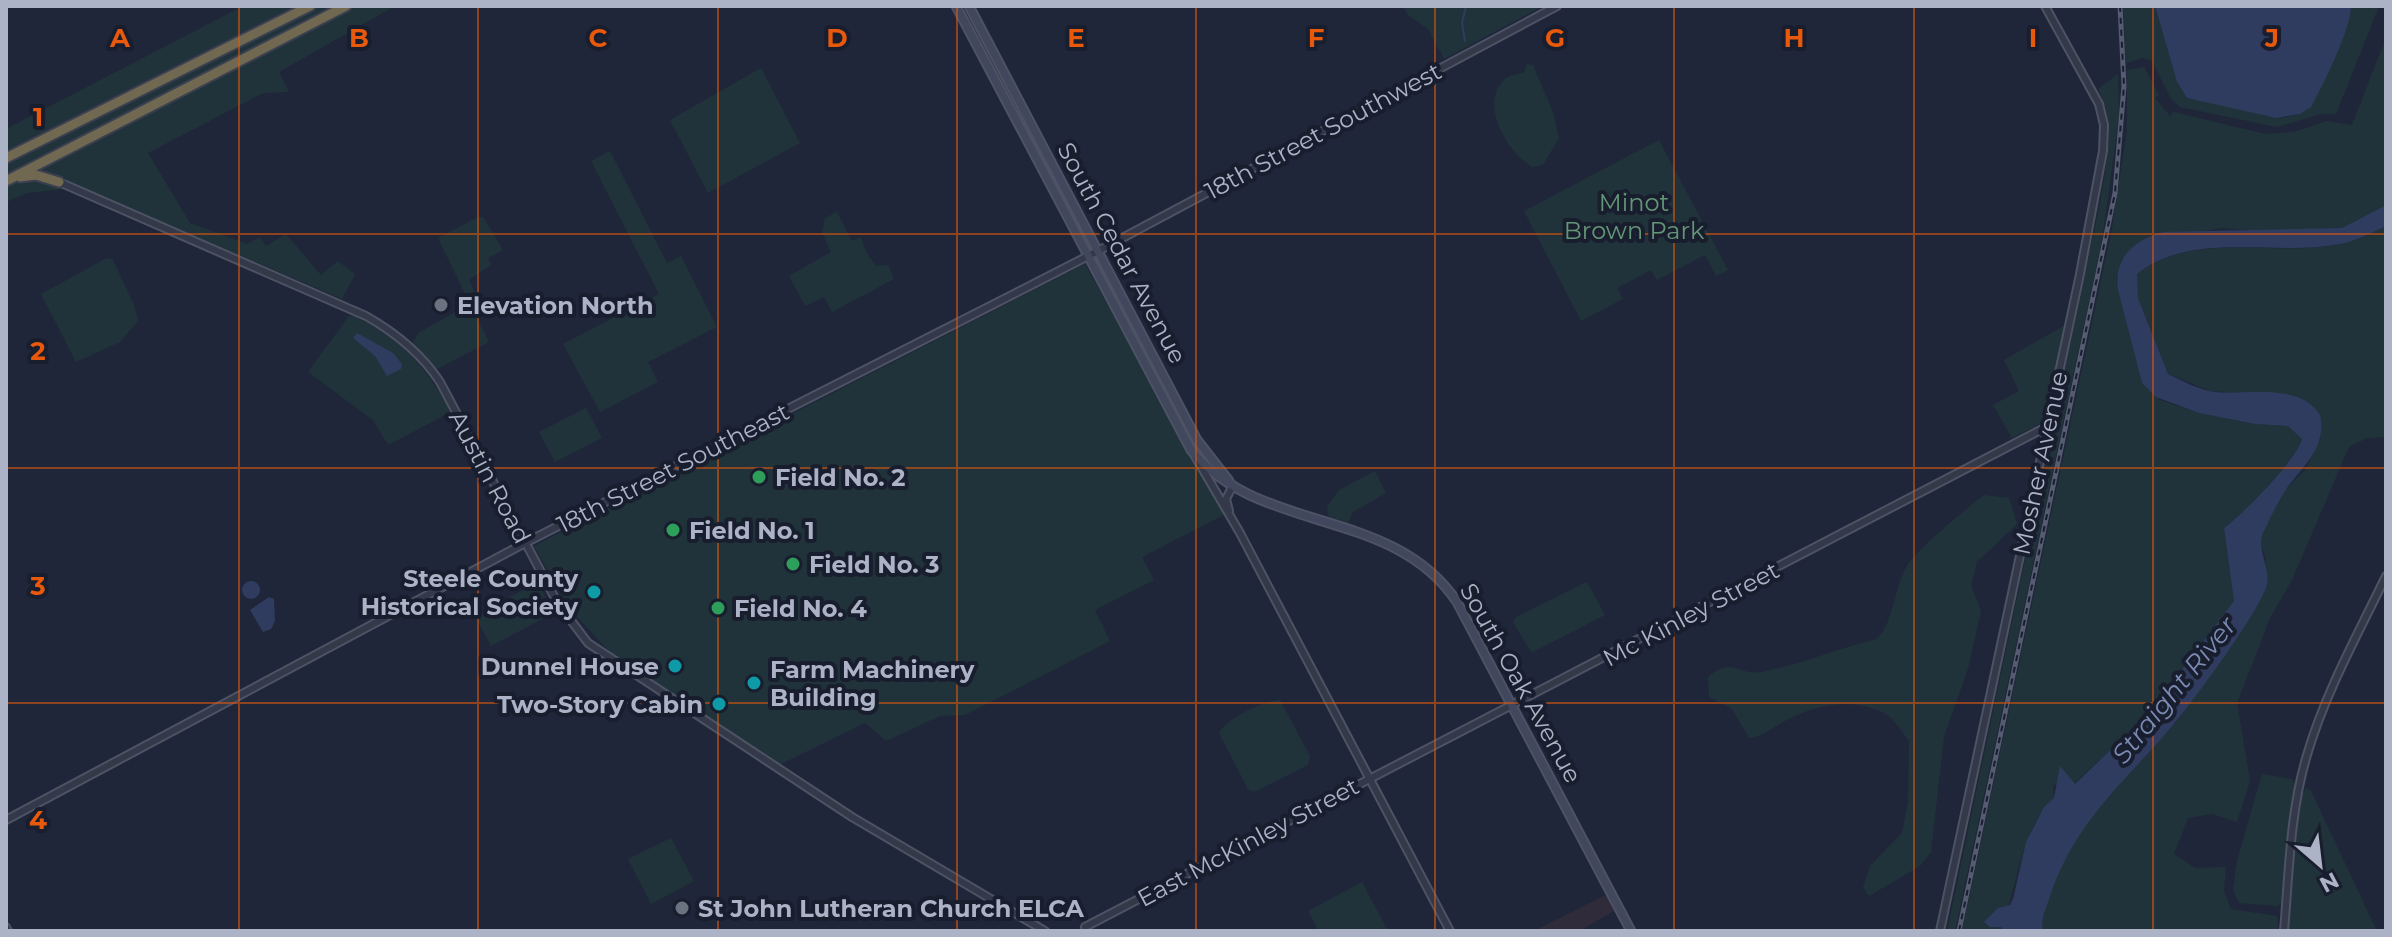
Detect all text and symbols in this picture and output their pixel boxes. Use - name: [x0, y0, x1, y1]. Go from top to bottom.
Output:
- text: A: [109, 22, 131, 54]
- text: B: [349, 22, 369, 54]
- text: C: [589, 22, 608, 54]
- text: D: [826, 22, 848, 54]
- text: E: [1067, 22, 1085, 54]
- text: F: [1308, 22, 1324, 54]
- text: G: [1545, 22, 1565, 54]
- text: H: [1783, 22, 1805, 54]
- text: I: [2029, 22, 2037, 54]
- text: J: [2264, 22, 2279, 54]
- street label: 18th Street Southwest: [1200, 56, 1446, 206]
- text: 1: [33, 101, 43, 133]
- street label: South Cedar Avenue: [1051, 138, 1193, 368]
- park label: Minot Brown Park: [1564, 188, 1705, 245]
- place label: Elevation North: [457, 291, 653, 320]
- marker: Elevation North: [432, 296, 450, 314]
- text: 2: [30, 335, 46, 367]
- street label: Mosher Avenue: [2006, 369, 2074, 557]
- street label: 18th Street Southeast: [552, 397, 794, 539]
- street label: Austin Road: [443, 406, 537, 548]
- place label: Field No. 2: [775, 463, 906, 492]
- marker: Field No. 2: [750, 468, 768, 486]
- place label: Field No. 1: [689, 516, 815, 545]
- marker: Field No. 1: [664, 521, 682, 539]
- place label: Field No. 3: [809, 550, 940, 579]
- marker: Field No. 3: [784, 555, 802, 573]
- street label: Mc Kinley Street: [1598, 555, 1784, 673]
- place label: Steele County Historical Society: [361, 564, 579, 621]
- text: 3: [29, 570, 46, 602]
- street label: South Oak Avenue: [1454, 578, 1588, 788]
- marker: Steele County Historical Society: [585, 583, 603, 601]
- place label: Field No. 4: [734, 594, 867, 623]
- marker: Field No. 4: [709, 599, 727, 617]
- water label: Straight River: [2105, 610, 2243, 770]
- place label: Dunnel House: [481, 652, 659, 681]
- place label: Farm Machinery Building: [770, 655, 975, 712]
- marker: Dunnel House: [666, 657, 684, 675]
- marker: Farm Machinery Building: [745, 674, 763, 692]
- place label: Two-Story Cabin: [497, 690, 703, 719]
- marker: Two-Story Cabin: [710, 695, 728, 713]
- street label: East McKinley Street: [1132, 771, 1364, 913]
- text: 4: [29, 804, 47, 836]
- north arrow: [2280, 825, 2360, 905]
- text: N: [2315, 866, 2343, 898]
- place label: St John Lutheran Church ELCA: [698, 894, 1084, 923]
- marker: St John Lutheran Church ELCA: [673, 899, 691, 917]

